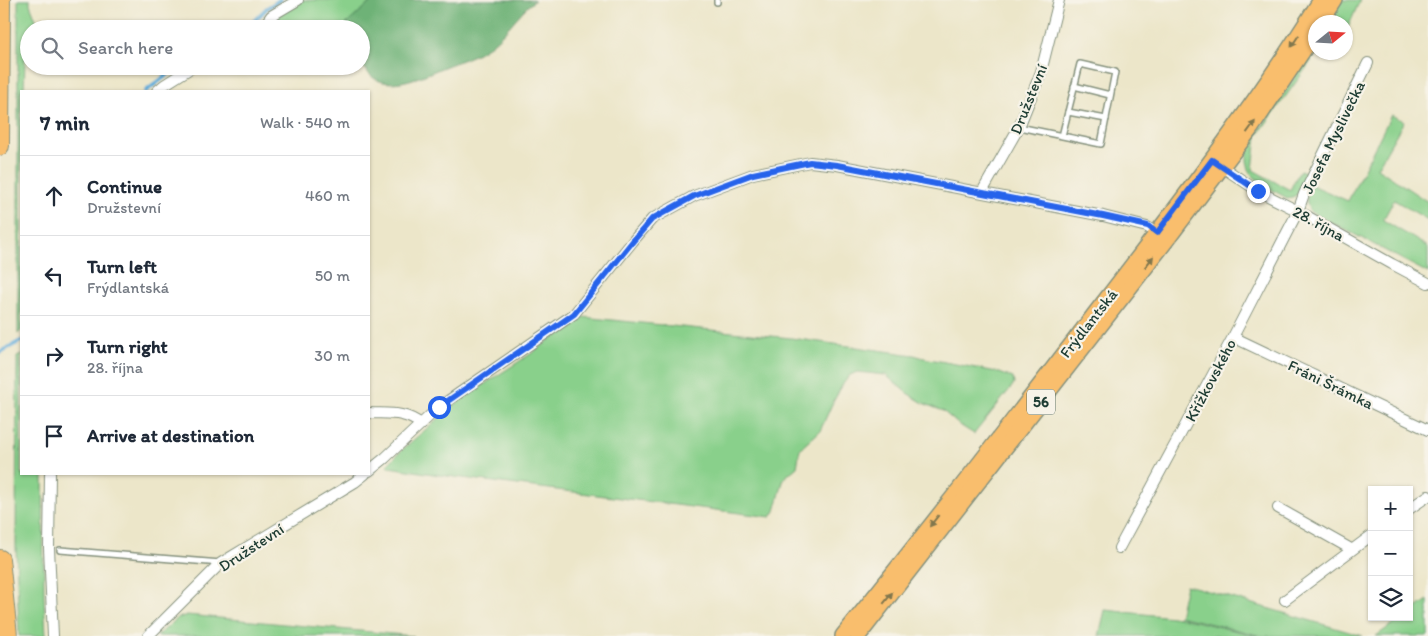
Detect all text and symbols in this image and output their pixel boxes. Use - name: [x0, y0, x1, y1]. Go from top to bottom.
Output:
- north arrow: [1308, 15, 1353, 60]
- search box: [20, 20, 370, 75]
- icon: search: [38, 34, 66, 62]
- one-way arrow: [1290, 35, 1299, 48]
- text: Search here: [78, 36, 173, 59]
- street label: Družstevní: [1006, 61, 1051, 137]
- street label: Josefa Myslivečka: [1298, 77, 1369, 197]
- text: 7 min: [40, 110, 89, 135]
- text: Walk · 540 m: [260, 113, 350, 132]
- one-way arrow: [1246, 120, 1256, 134]
- text: Continue: [87, 175, 162, 198]
- route end: [1247, 180, 1270, 203]
- icon: ahead: [40, 182, 68, 210]
- text: 460 m: [305, 186, 350, 205]
- text: Družstevní: [87, 198, 161, 217]
- street label: 28. října: [1290, 202, 1348, 246]
- text: Turn left: [87, 255, 157, 278]
- one-way arrow: [1144, 256, 1155, 269]
- icon: left: [40, 262, 68, 290]
- text: 50 m: [315, 266, 350, 285]
- text: Frýdlantská: [87, 278, 169, 297]
- street label: Frýdlantská: [1056, 285, 1122, 362]
- text: Turn right: [87, 335, 168, 358]
- street label: Křížkovského: [1181, 336, 1240, 425]
- icon: right: [40, 342, 68, 370]
- text: 30 m: [314, 346, 350, 365]
- street label: Fráni Šrámka: [1285, 356, 1377, 414]
- text: 28. října: [87, 358, 143, 377]
- road number: 56: [1027, 390, 1055, 414]
- route start: [428, 396, 451, 419]
- icon: arrive: [40, 422, 68, 450]
- text: Arrive at destination: [87, 424, 254, 447]
- map controls: [1368, 486, 1413, 621]
- button: +: [1368, 486, 1413, 531]
- one-way arrow: [929, 514, 939, 527]
- street label: Družstevní: [215, 519, 287, 576]
- button: −: [1368, 531, 1413, 576]
- button: layers: [1368, 576, 1413, 621]
- one-way arrow: [883, 592, 894, 605]

